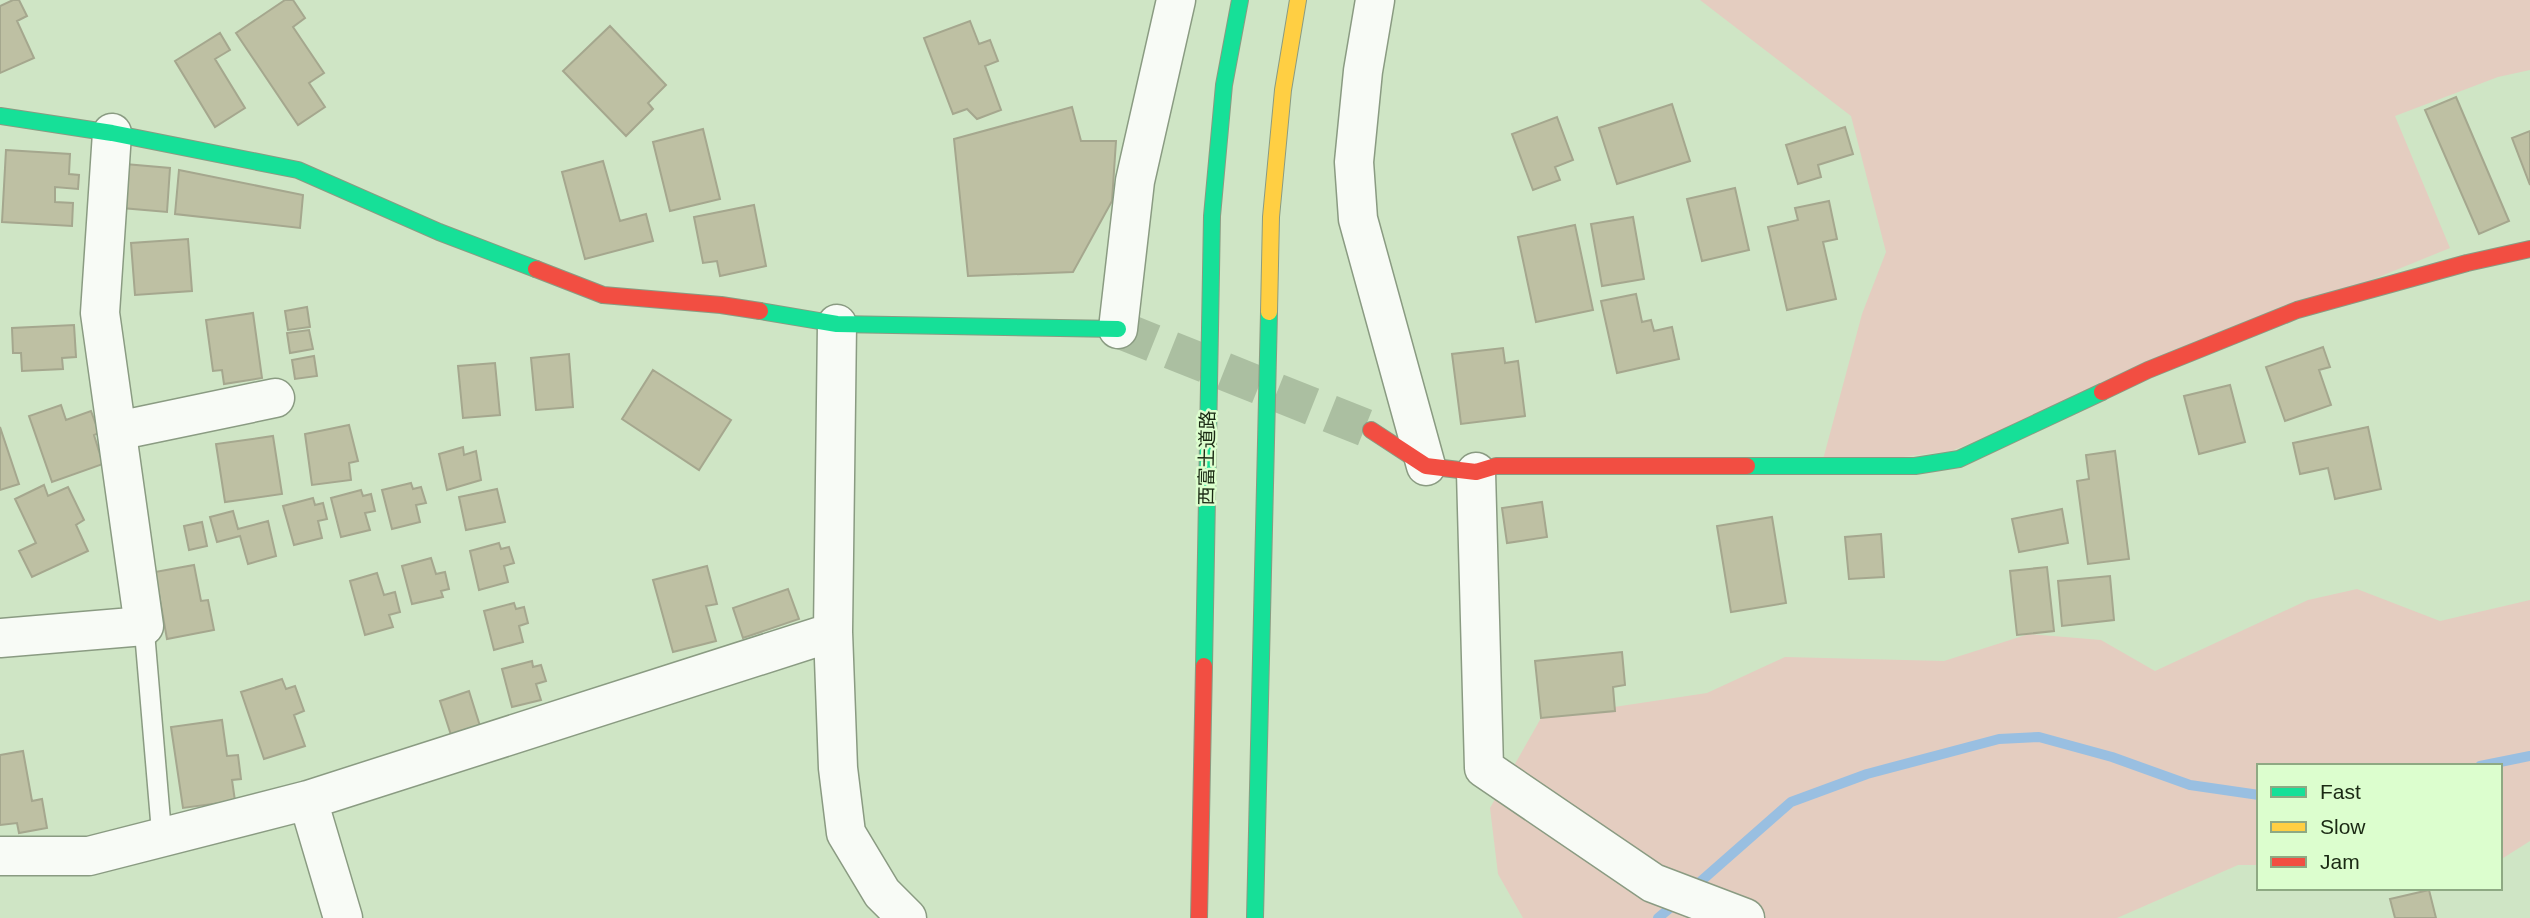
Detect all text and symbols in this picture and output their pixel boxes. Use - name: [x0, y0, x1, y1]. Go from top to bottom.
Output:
- street label: 西富士道路: [1196, 410, 1218, 506]
- legend: [2257, 764, 2502, 890]
- text: Fast: [2320, 780, 2361, 803]
- text: Slow: [2320, 815, 2366, 838]
- text: Jam: [2320, 850, 2360, 873]

